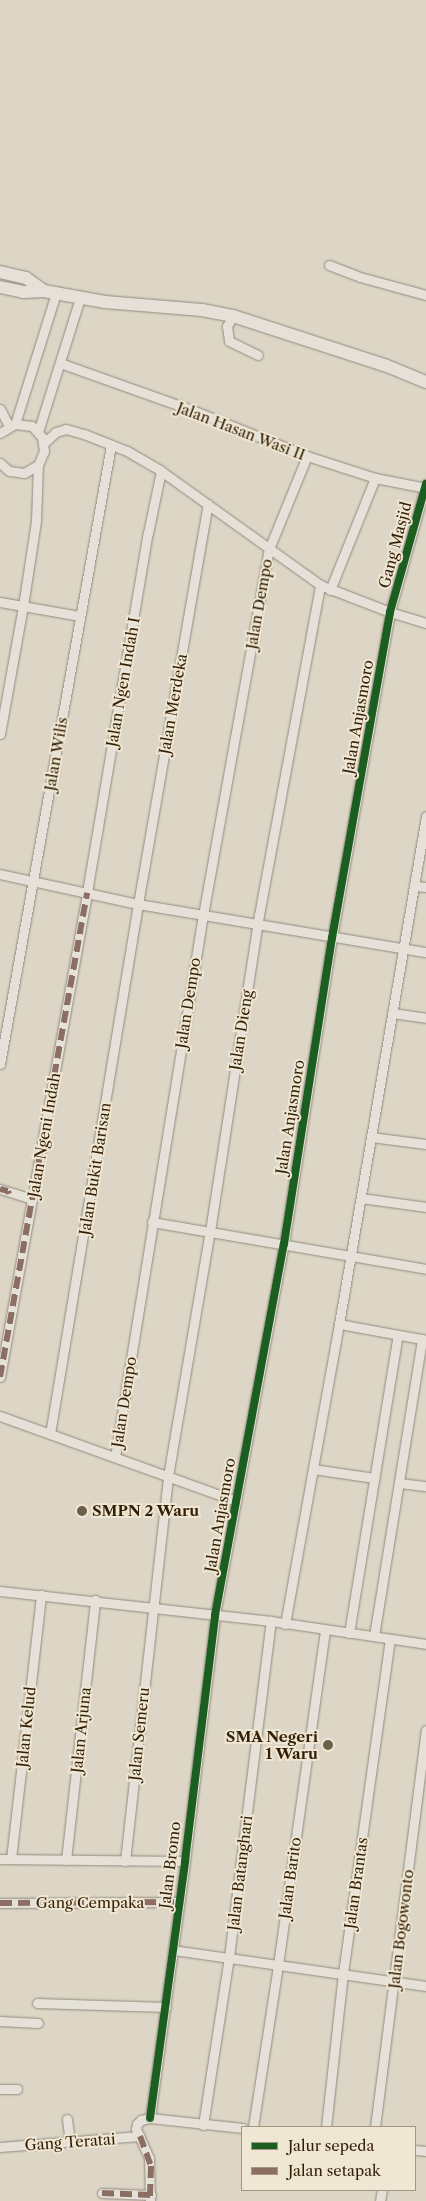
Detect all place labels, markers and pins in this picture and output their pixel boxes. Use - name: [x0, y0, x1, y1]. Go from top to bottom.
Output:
- place label: SMPN 2 Waru: [92, 1502, 200, 1520]
- marker: SMPN 2 Waru: [76, 1505, 88, 1517]
- place label: SMA Negeri 1 Waru: [225, 1727, 318, 1762]
- marker: SMA Negeri 1 Waru: [322, 1739, 334, 1751]

